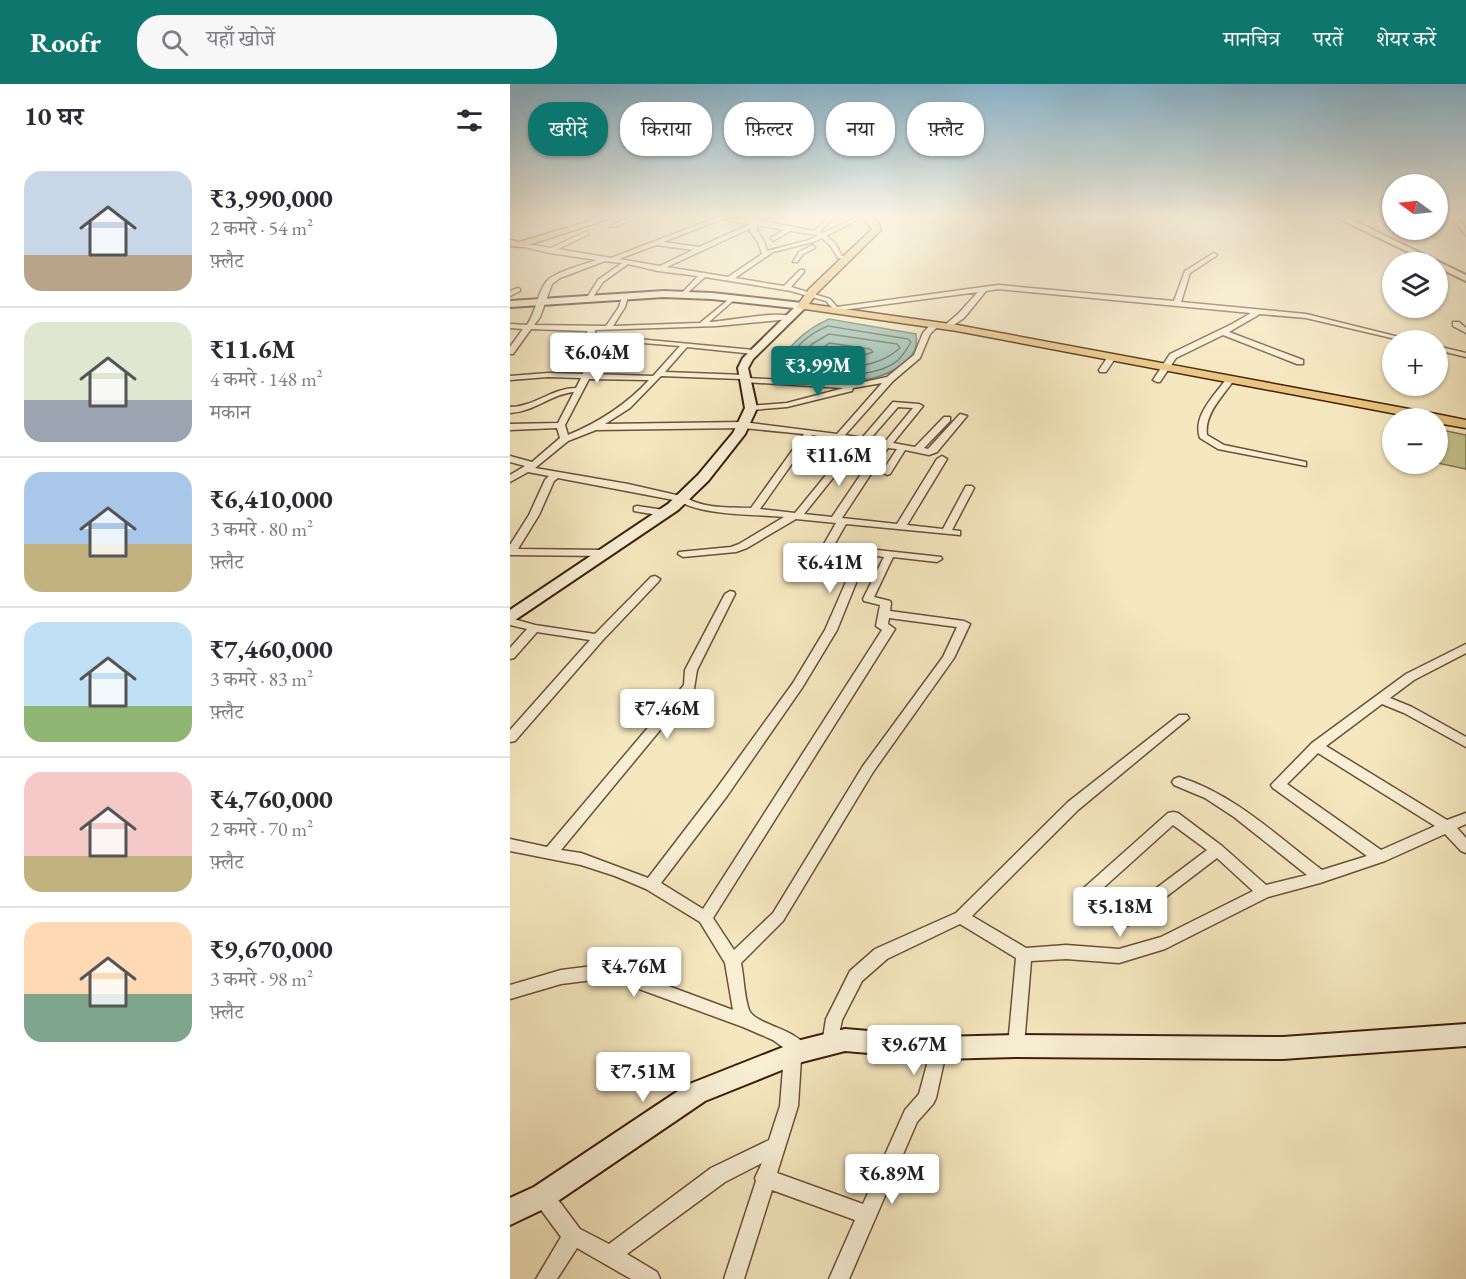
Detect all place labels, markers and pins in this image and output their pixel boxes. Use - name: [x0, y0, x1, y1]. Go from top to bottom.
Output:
- pin: ₹6.04M: [548, 333, 646, 384]
- pin: ₹3.99M: [769, 346, 867, 397]
- pin: ₹11.6M: [790, 436, 888, 487]
- pin: ₹6.41M: [781, 543, 879, 594]
- pin: ₹7.46M: [618, 689, 716, 740]
- pin: ₹5.18M: [1071, 887, 1169, 938]
- pin: ₹4.76M: [585, 947, 683, 998]
- pin: ₹9.67M: [865, 1025, 963, 1076]
- pin: ₹7.51M: [594, 1052, 692, 1103]
- pin: ₹6.89M: [843, 1154, 941, 1205]

